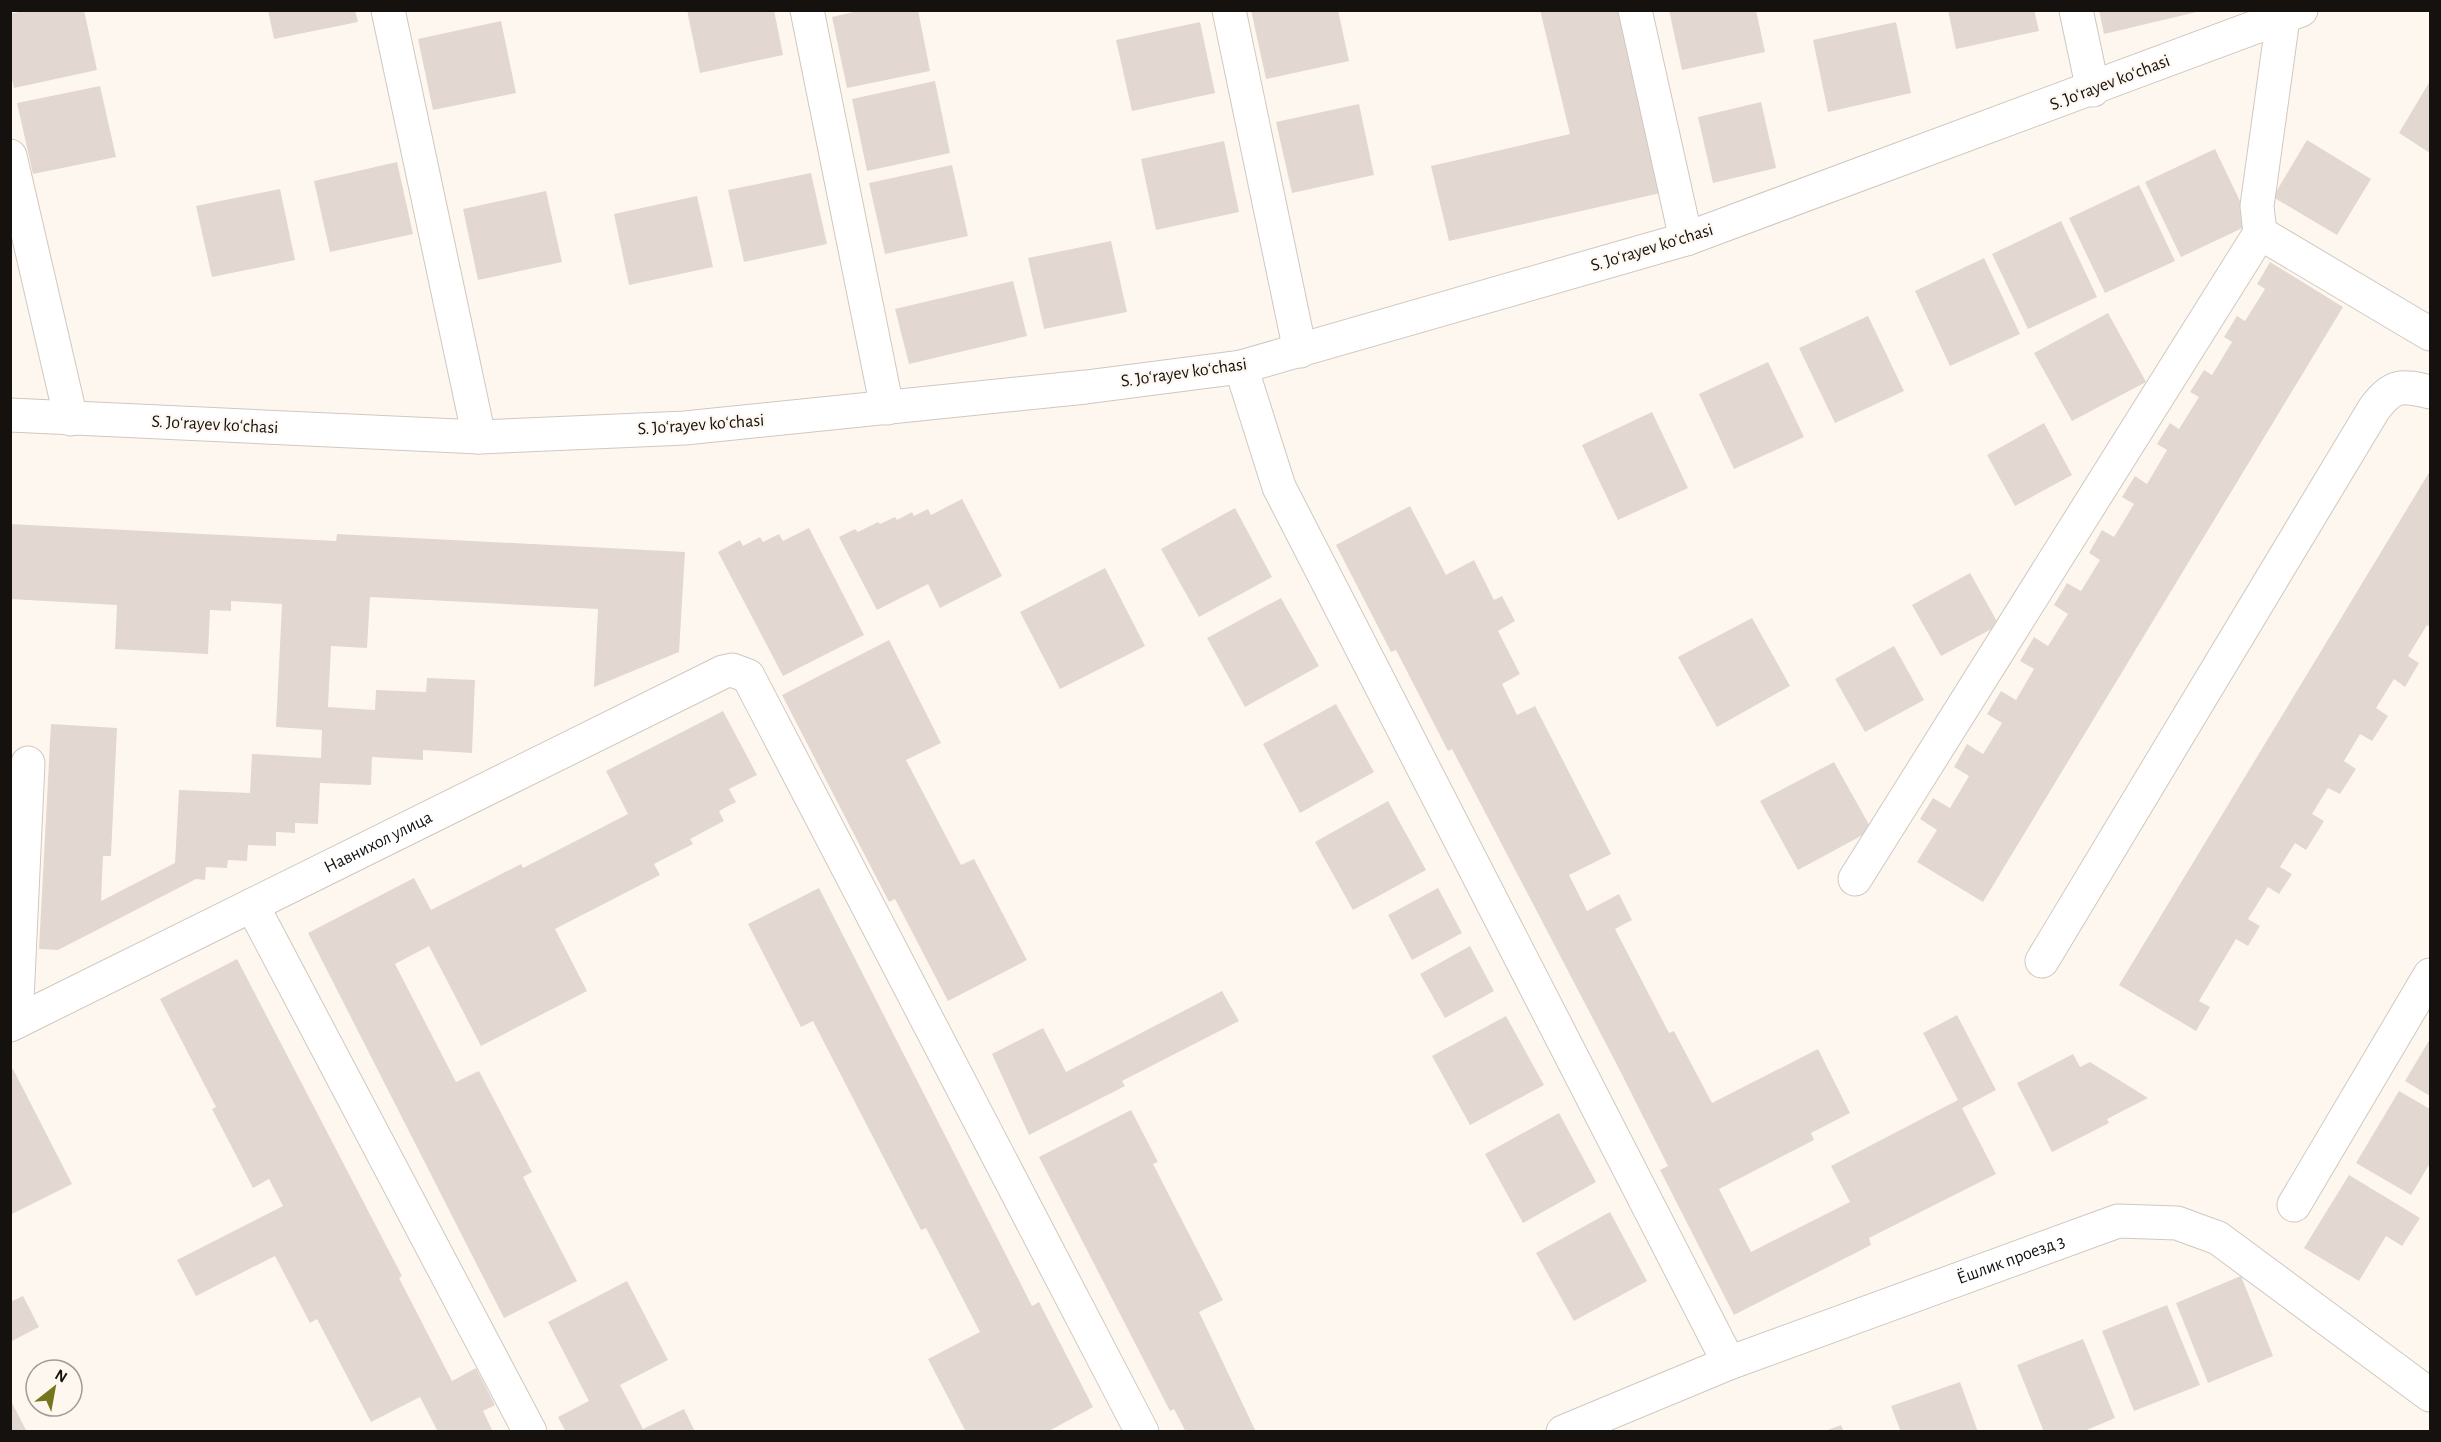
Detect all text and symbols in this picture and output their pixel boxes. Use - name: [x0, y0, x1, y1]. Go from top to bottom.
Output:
- street label: S. Joʻrayev koʻchasi: [2047, 52, 2173, 114]
- street label: S. Joʻrayev koʻchasi: [1589, 221, 1715, 275]
- street label: S. Joʻrayev koʻchasi: [1120, 355, 1248, 391]
- street label: S. Joʻrayev koʻchasi: [637, 412, 765, 438]
- street label: S. Joʻrayev koʻchasi: [151, 413, 279, 437]
- street label: Навнихол улица: [321, 808, 435, 877]
- street label: Ёшлик проезд 3: [1954, 1232, 2067, 1288]
- north arrow: [24, 1358, 84, 1418]
- text: N: [52, 1366, 70, 1386]

